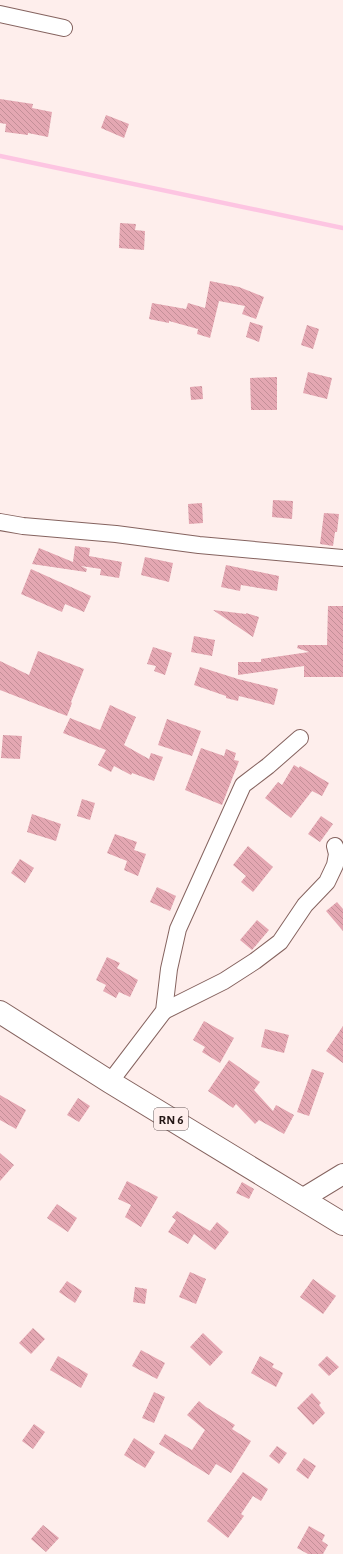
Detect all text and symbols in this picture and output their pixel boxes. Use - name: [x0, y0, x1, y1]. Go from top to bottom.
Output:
- road number: RN 6: [154, 1108, 188, 1130]

